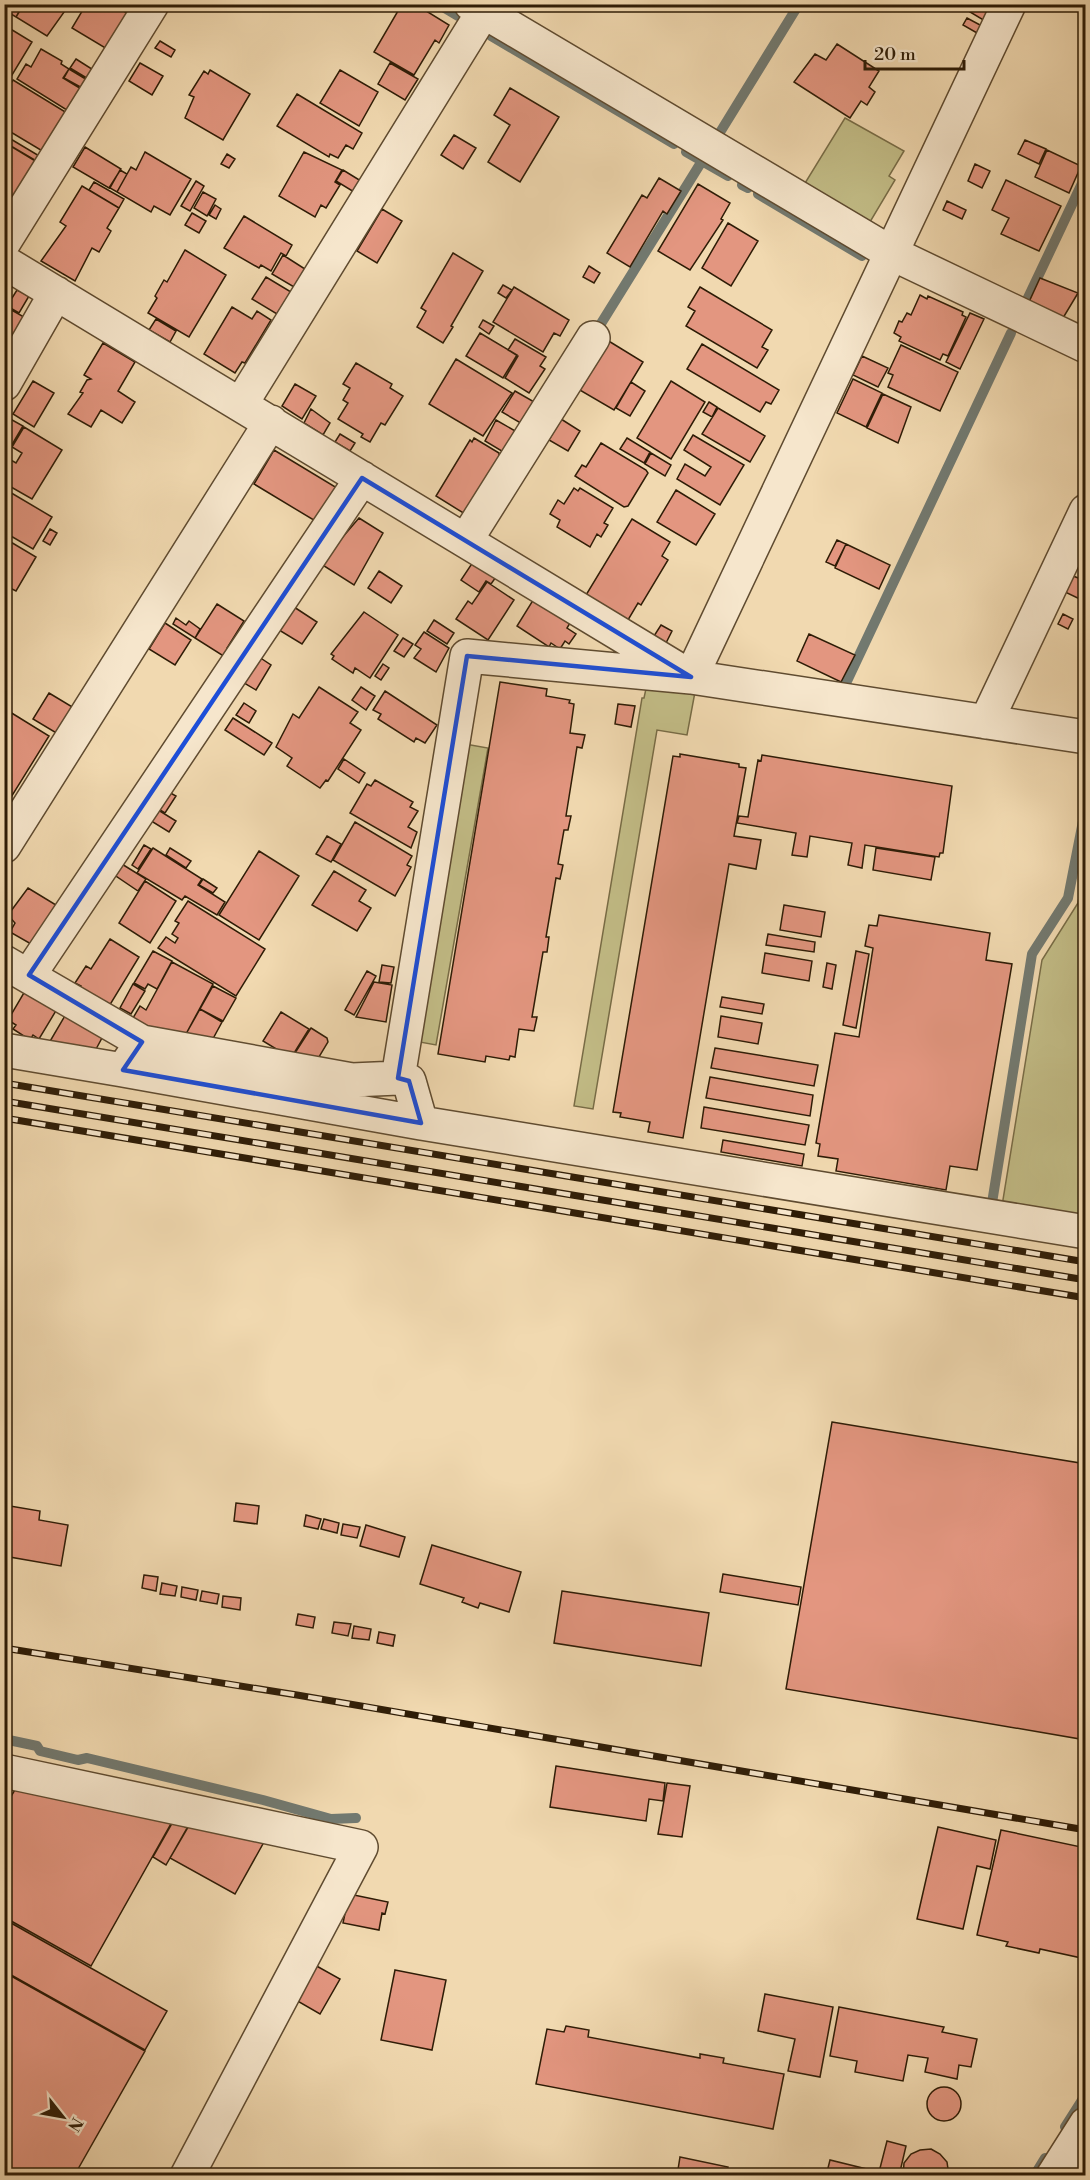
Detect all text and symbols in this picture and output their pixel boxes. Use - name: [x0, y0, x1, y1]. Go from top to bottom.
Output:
- scale bar: [865, 33, 964, 71]
- text: 20 m: [874, 43, 916, 66]
- north arrow: [33, 2087, 93, 2147]
- text: N: [63, 2114, 87, 2135]

